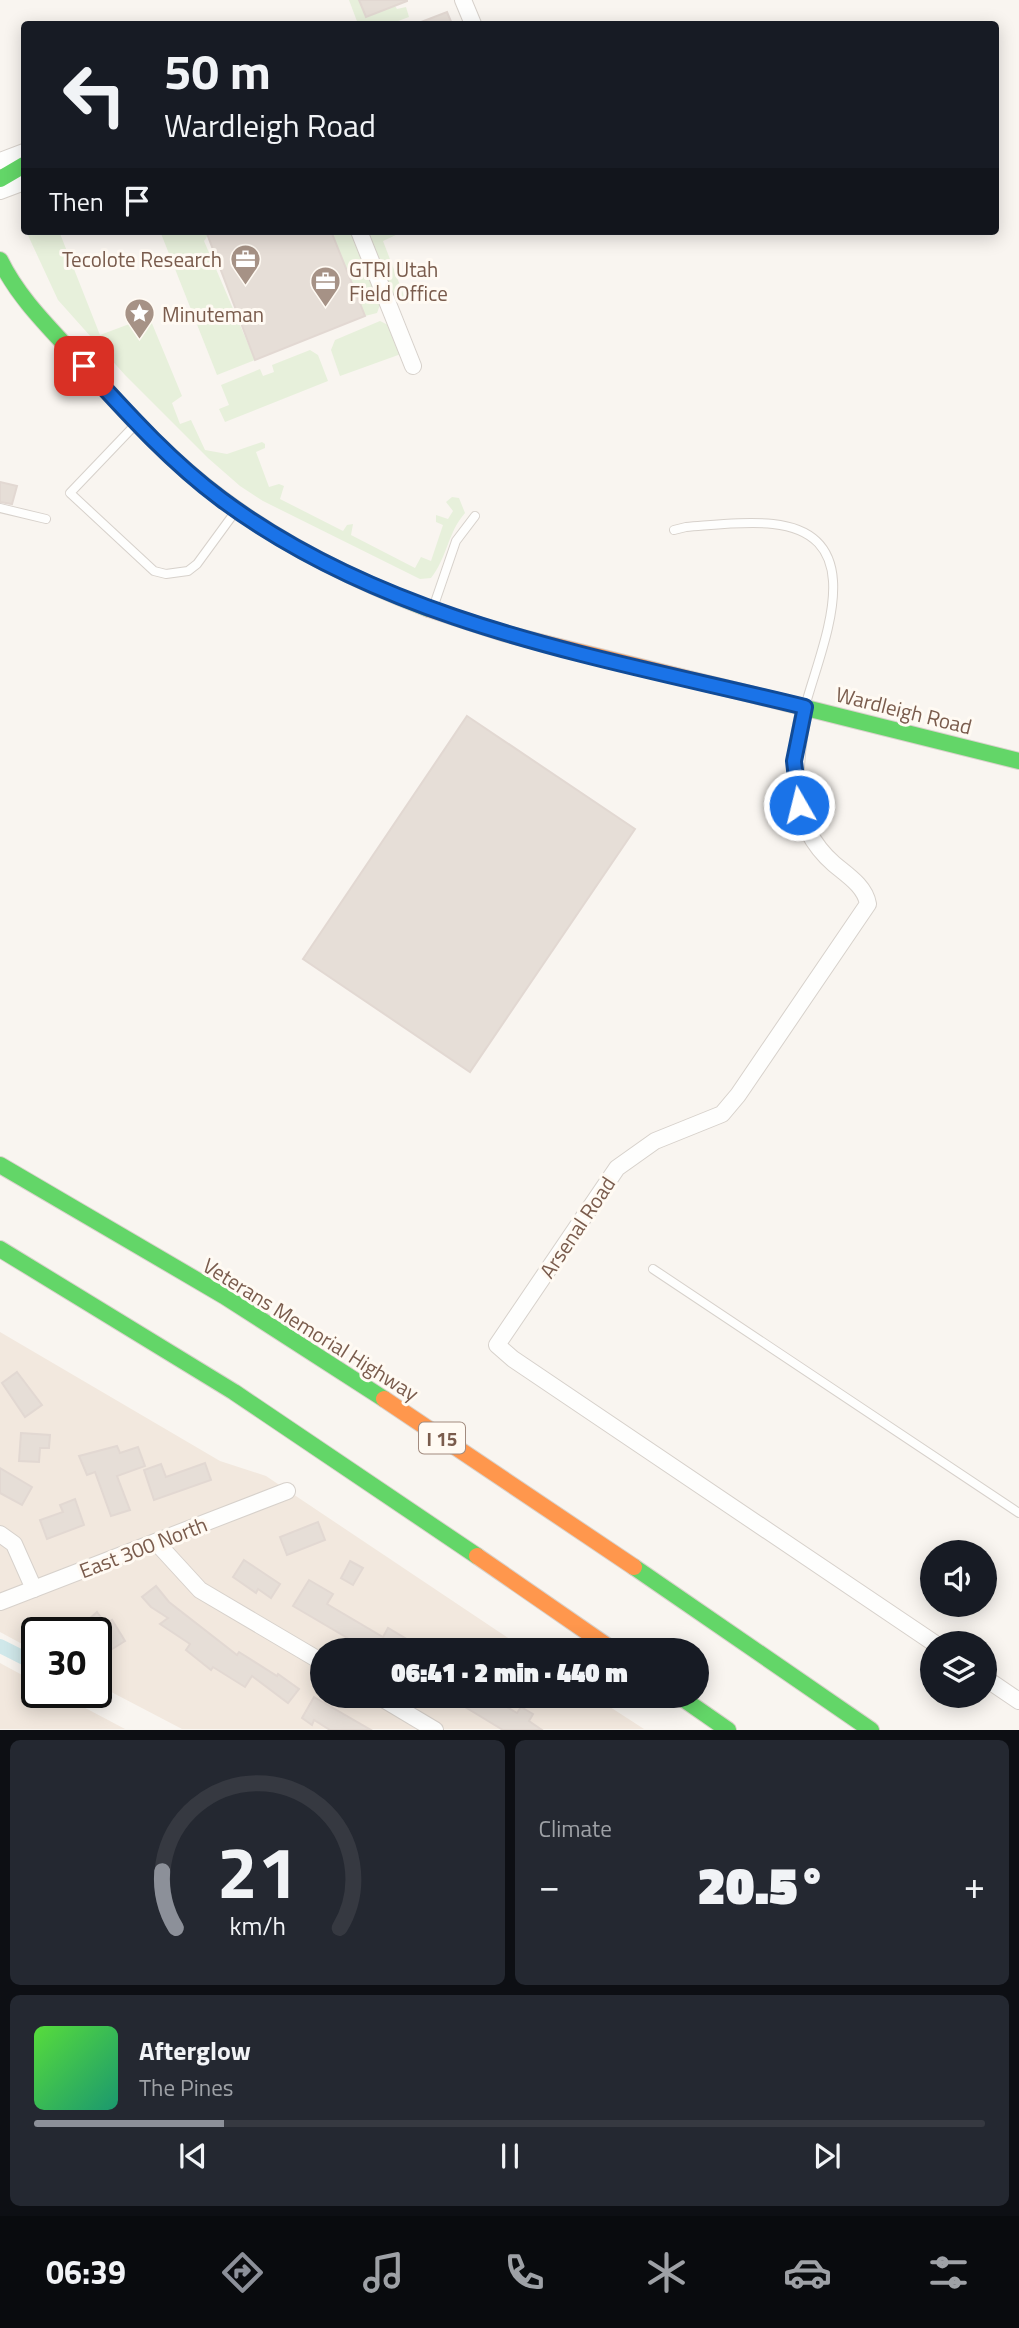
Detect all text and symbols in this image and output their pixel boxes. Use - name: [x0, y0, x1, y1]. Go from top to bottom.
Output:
- text: 50 m: [164, 33, 271, 108]
- icon: left: [49, 49, 140, 140]
- text: Wardleigh Road: [164, 101, 376, 149]
- text: Then: [49, 182, 104, 221]
- icon: arrive: [118, 182, 156, 220]
- office icon: Tecolote Research: [228, 242, 262, 286]
- place label: Tecolote Research: [62, 243, 222, 275]
- place label: GTRI Utah Field Office: [349, 253, 448, 309]
- office icon: GTRI Utah Field Office: [309, 264, 343, 308]
- place icon: Minuteman: [122, 297, 156, 341]
- place label: Minuteman: [162, 298, 264, 330]
- pin: [54, 336, 114, 396]
- icon: arrive: [65, 347, 103, 385]
- street label: Wardleigh Road: [833, 678, 975, 742]
- position arrow: [762, 768, 836, 842]
- street label: Arsenal Road: [531, 1170, 623, 1284]
- street label: Veterans Memorial Highway: [197, 1249, 425, 1409]
- road number: I 15: [419, 1422, 465, 1454]
- street label: East 300 North: [74, 1508, 212, 1586]
- map controls: [920, 1540, 997, 1708]
- button: sound: [920, 1540, 997, 1617]
- speed limit sign: 30: [21, 1617, 112, 1708]
- button: layers: [920, 1631, 997, 1708]
- text: 06:41 · 2 min · 440 m: [391, 1653, 628, 1692]
- text: Climate: [539, 1811, 612, 1846]
- text: 21: [216, 1817, 298, 1927]
- text: 20.5°: [697, 1845, 826, 1924]
- text: −: [539, 1856, 560, 1914]
- text: +: [964, 1856, 985, 1914]
- text: km/h: [229, 1907, 286, 1945]
- text: Afterglow: [139, 2031, 251, 2070]
- text: The Pines: [139, 2070, 233, 2105]
- icon: previous: [174, 2137, 212, 2175]
- icon: pause: [491, 2137, 529, 2175]
- icon: next: [808, 2137, 846, 2175]
- text: 06:39: [46, 2248, 126, 2296]
- icon: directions: [218, 2248, 267, 2297]
- icon: music: [359, 2248, 408, 2297]
- icon: phone: [500, 2248, 549, 2297]
- icon: climate: [642, 2248, 691, 2297]
- icon: car: [783, 2248, 832, 2297]
- icon: filters: [924, 2248, 973, 2297]

